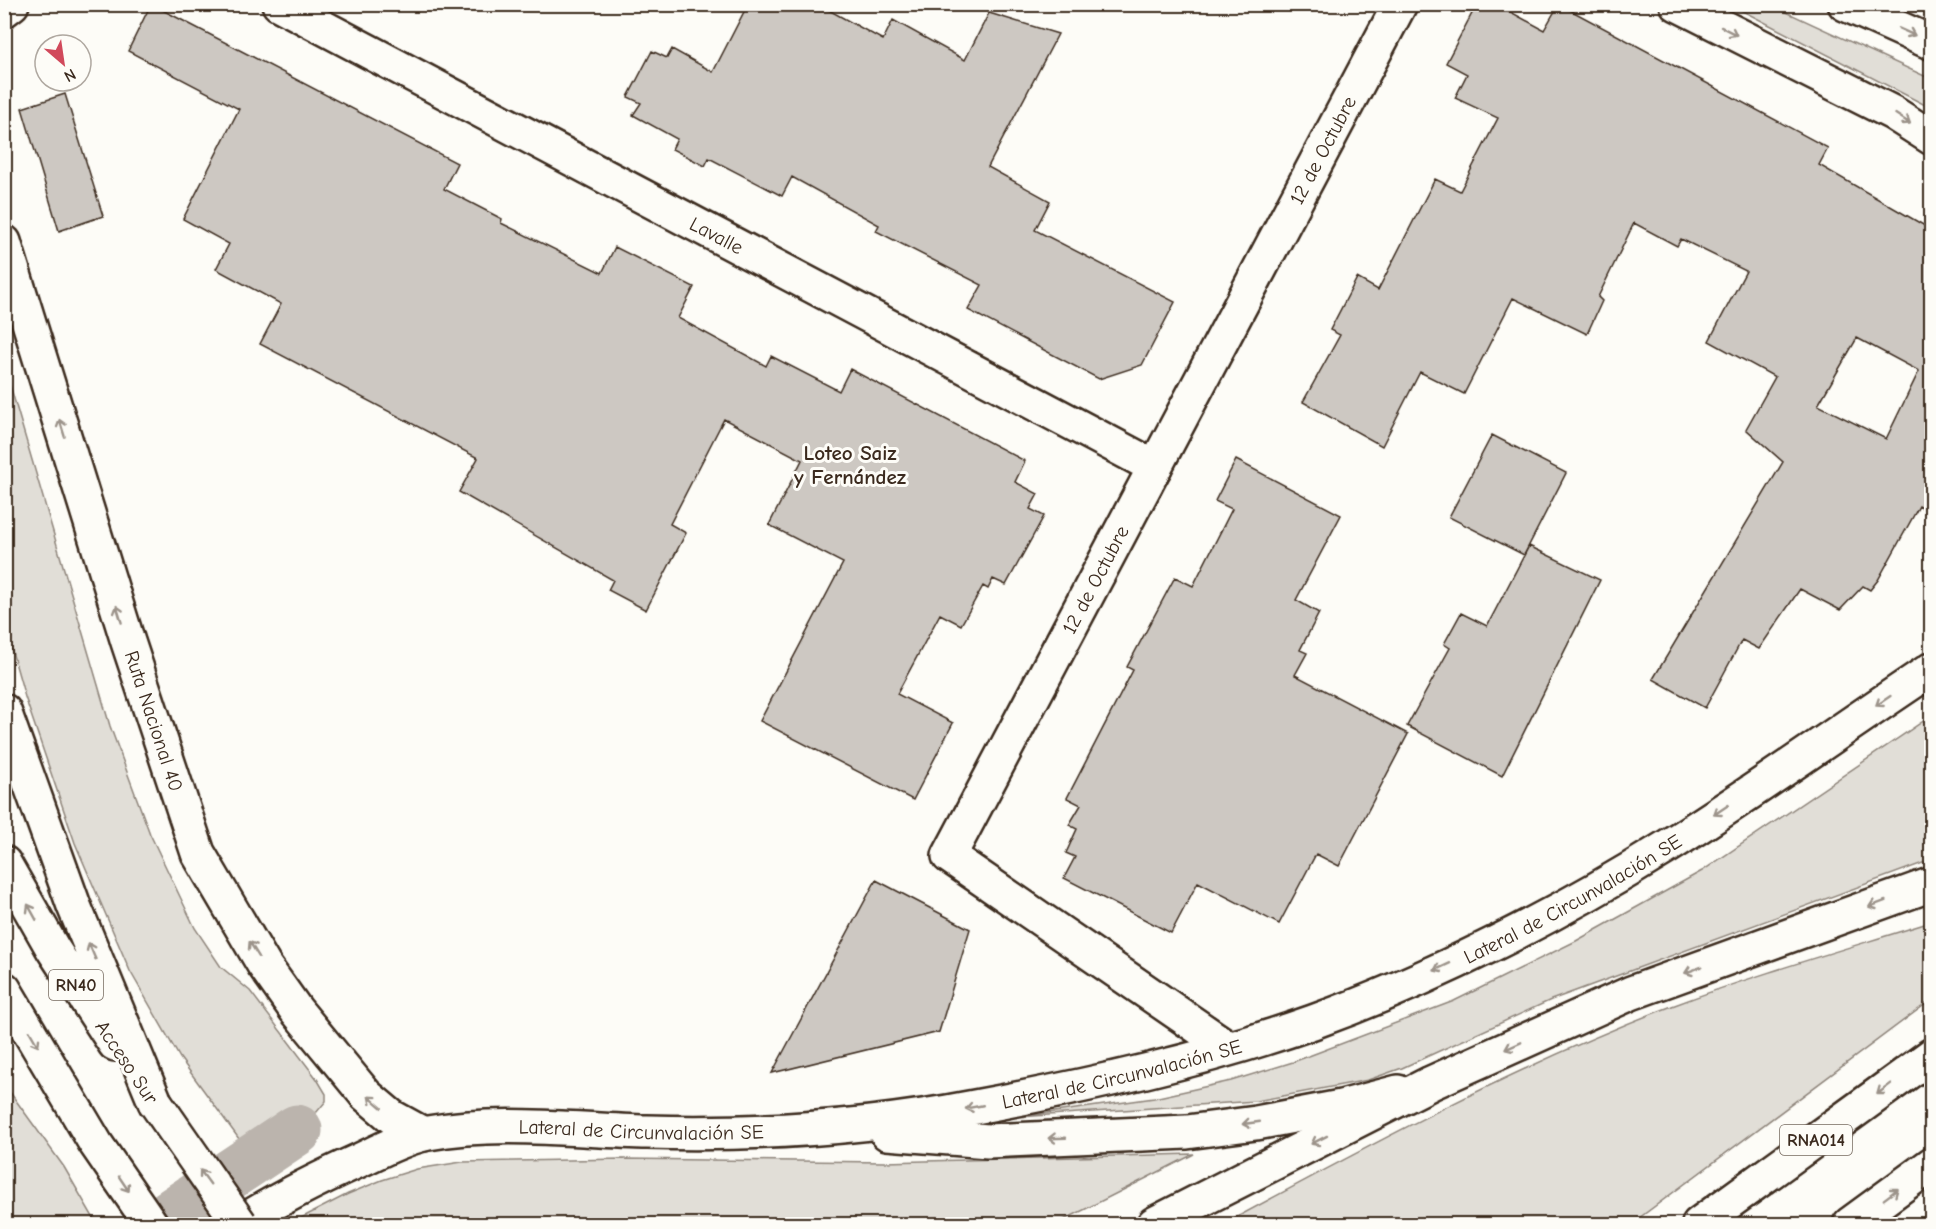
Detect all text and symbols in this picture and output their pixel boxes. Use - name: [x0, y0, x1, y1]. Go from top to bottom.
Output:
- one-way arrow: [1720, 25, 1738, 37]
- one-way arrow: [1898, 27, 1916, 39]
- north arrow: [33, 33, 93, 93]
- text: N: [61, 65, 79, 86]
- street label: 12 de Octubre: [1285, 92, 1361, 208]
- one-way arrow: [1894, 113, 1911, 126]
- street label: Lavalle: [686, 212, 747, 259]
- one-way arrow: [56, 419, 67, 438]
- district label: Loteo Saiz y Fernández: [794, 441, 906, 489]
- street label: 12 de Octubre: [1058, 522, 1134, 638]
- one-way arrow: [113, 605, 124, 624]
- street label: Ruta Nacional 40: [120, 648, 188, 794]
- one-way arrow: [1875, 696, 1892, 708]
- one-way arrow: [1713, 804, 1730, 816]
- street label: Lateral de Circunvalación SE: [1460, 830, 1686, 969]
- one-way arrow: [1868, 900, 1886, 911]
- one-way arrow: [26, 904, 38, 921]
- one-way arrow: [248, 941, 260, 958]
- one-way arrow: [86, 943, 97, 961]
- one-way arrow: [1433, 962, 1451, 974]
- one-way arrow: [1684, 966, 1703, 977]
- road number: RN40: [49, 970, 103, 1000]
- street label: Acceso Sur: [90, 1016, 163, 1108]
- one-way arrow: [28, 1030, 40, 1047]
- street label: Lateral de Circunvalación SE: [1000, 1035, 1244, 1114]
- one-way arrow: [1505, 1041, 1523, 1052]
- one-way arrow: [1877, 1083, 1893, 1095]
- one-way arrow: [367, 1095, 382, 1109]
- one-way arrow: [965, 1102, 985, 1113]
- street label: Lateral de Circunvalación SE: [518, 1115, 764, 1145]
- one-way arrow: [1242, 1118, 1262, 1129]
- road number: RNA014: [1780, 1125, 1852, 1155]
- one-way arrow: [1048, 1132, 1068, 1143]
- one-way arrow: [1310, 1134, 1328, 1146]
- one-way arrow: [199, 1170, 211, 1186]
- one-way arrow: [118, 1176, 130, 1192]
- one-way arrow: [1882, 1187, 1898, 1200]

